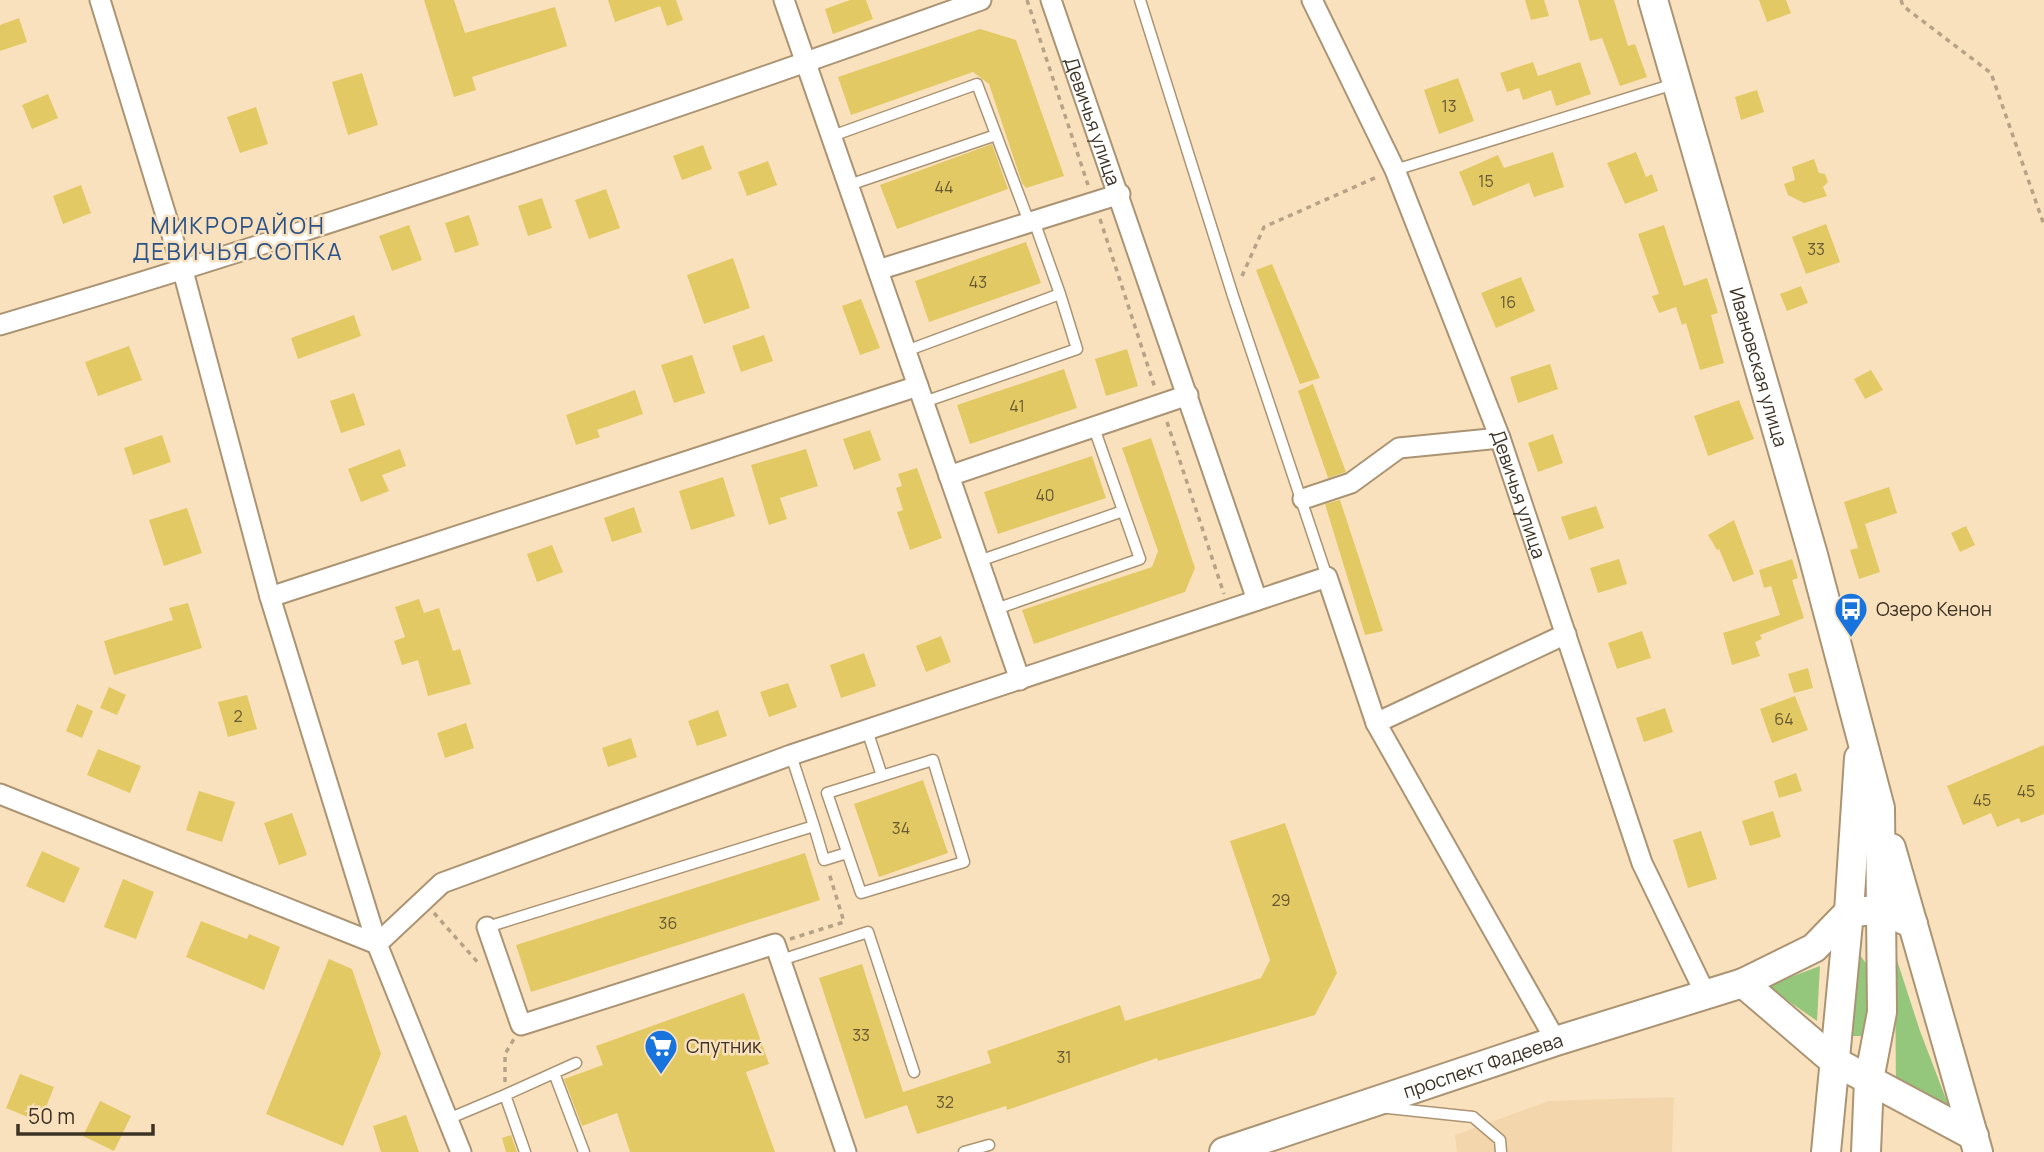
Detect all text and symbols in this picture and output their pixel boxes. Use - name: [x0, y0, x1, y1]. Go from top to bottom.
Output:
- street label: Девичья улица: [1058, 53, 1127, 189]
- house number: 13: [1441, 95, 1457, 117]
- house number: 15: [1478, 170, 1494, 192]
- house number: 44: [934, 176, 954, 198]
- district label: МИКРОРАЙОН ДЕВИЧЬЯ СОПКА: [132, 209, 344, 267]
- house number: 33: [1807, 238, 1825, 260]
- house number: 43: [969, 271, 987, 293]
- street label: Ивановская улица: [1723, 284, 1794, 450]
- house number: 16: [1500, 291, 1516, 313]
- house number: 41: [1009, 395, 1025, 417]
- street label: Девичья улица: [1485, 425, 1552, 562]
- house number: 40: [1035, 484, 1055, 506]
- bus stop icon: Озеро Кенон: [1832, 590, 1870, 639]
- place label: Озеро Кенон: [1876, 596, 1992, 622]
- house number: 2: [233, 705, 243, 727]
- house number: 64: [1774, 708, 1794, 730]
- house number: 45: [2017, 780, 2035, 802]
- house number: 45: [1973, 789, 1991, 811]
- house number: 34: [892, 817, 910, 839]
- house number: 29: [1271, 889, 1291, 911]
- house number: 36: [659, 912, 677, 934]
- house number: 33: [852, 1024, 870, 1046]
- supermarket icon: Спутник: [642, 1027, 680, 1076]
- street label: проспект Фадеева: [1400, 1027, 1566, 1104]
- place label: Спутник: [686, 1033, 762, 1059]
- house number: 31: [1056, 1046, 1072, 1068]
- house number: 32: [936, 1091, 954, 1113]
- scale bar: [18, 1092, 152, 1136]
- text: 50 m: [28, 1102, 75, 1130]

